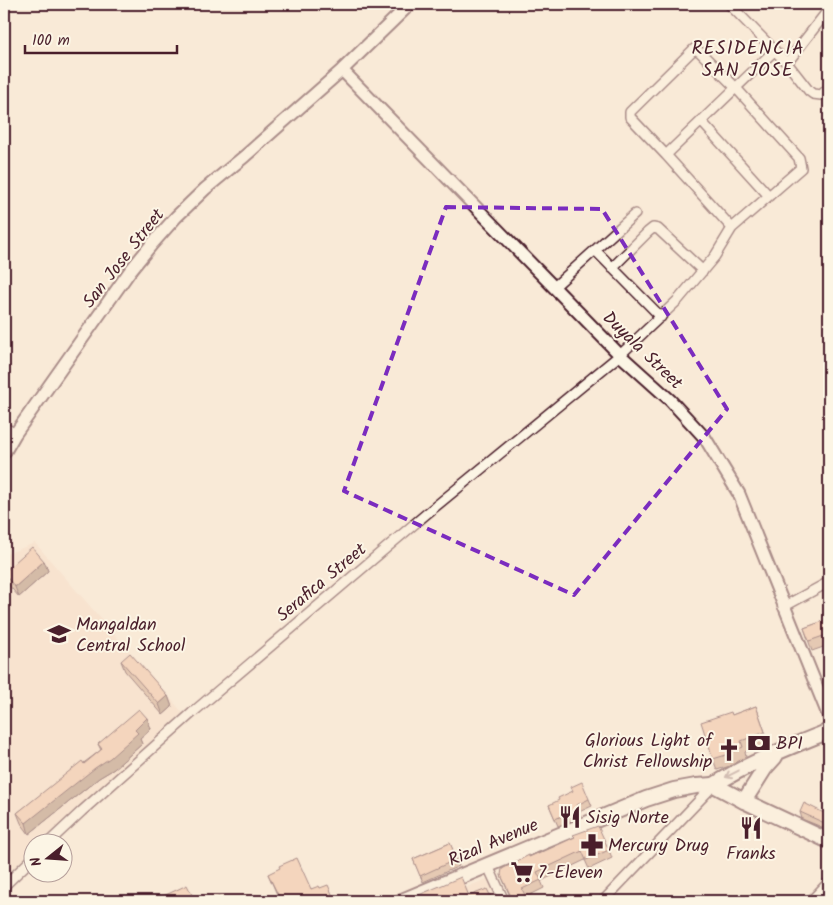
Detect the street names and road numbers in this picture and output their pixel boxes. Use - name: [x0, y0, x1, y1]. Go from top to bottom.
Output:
- street label: San Jose Street: [76, 202, 173, 315]
- street label: Duyala Street: [595, 305, 690, 398]
- street label: Serafica Street: [270, 536, 375, 630]
- street label: Rizal Avenue: [444, 811, 543, 875]

